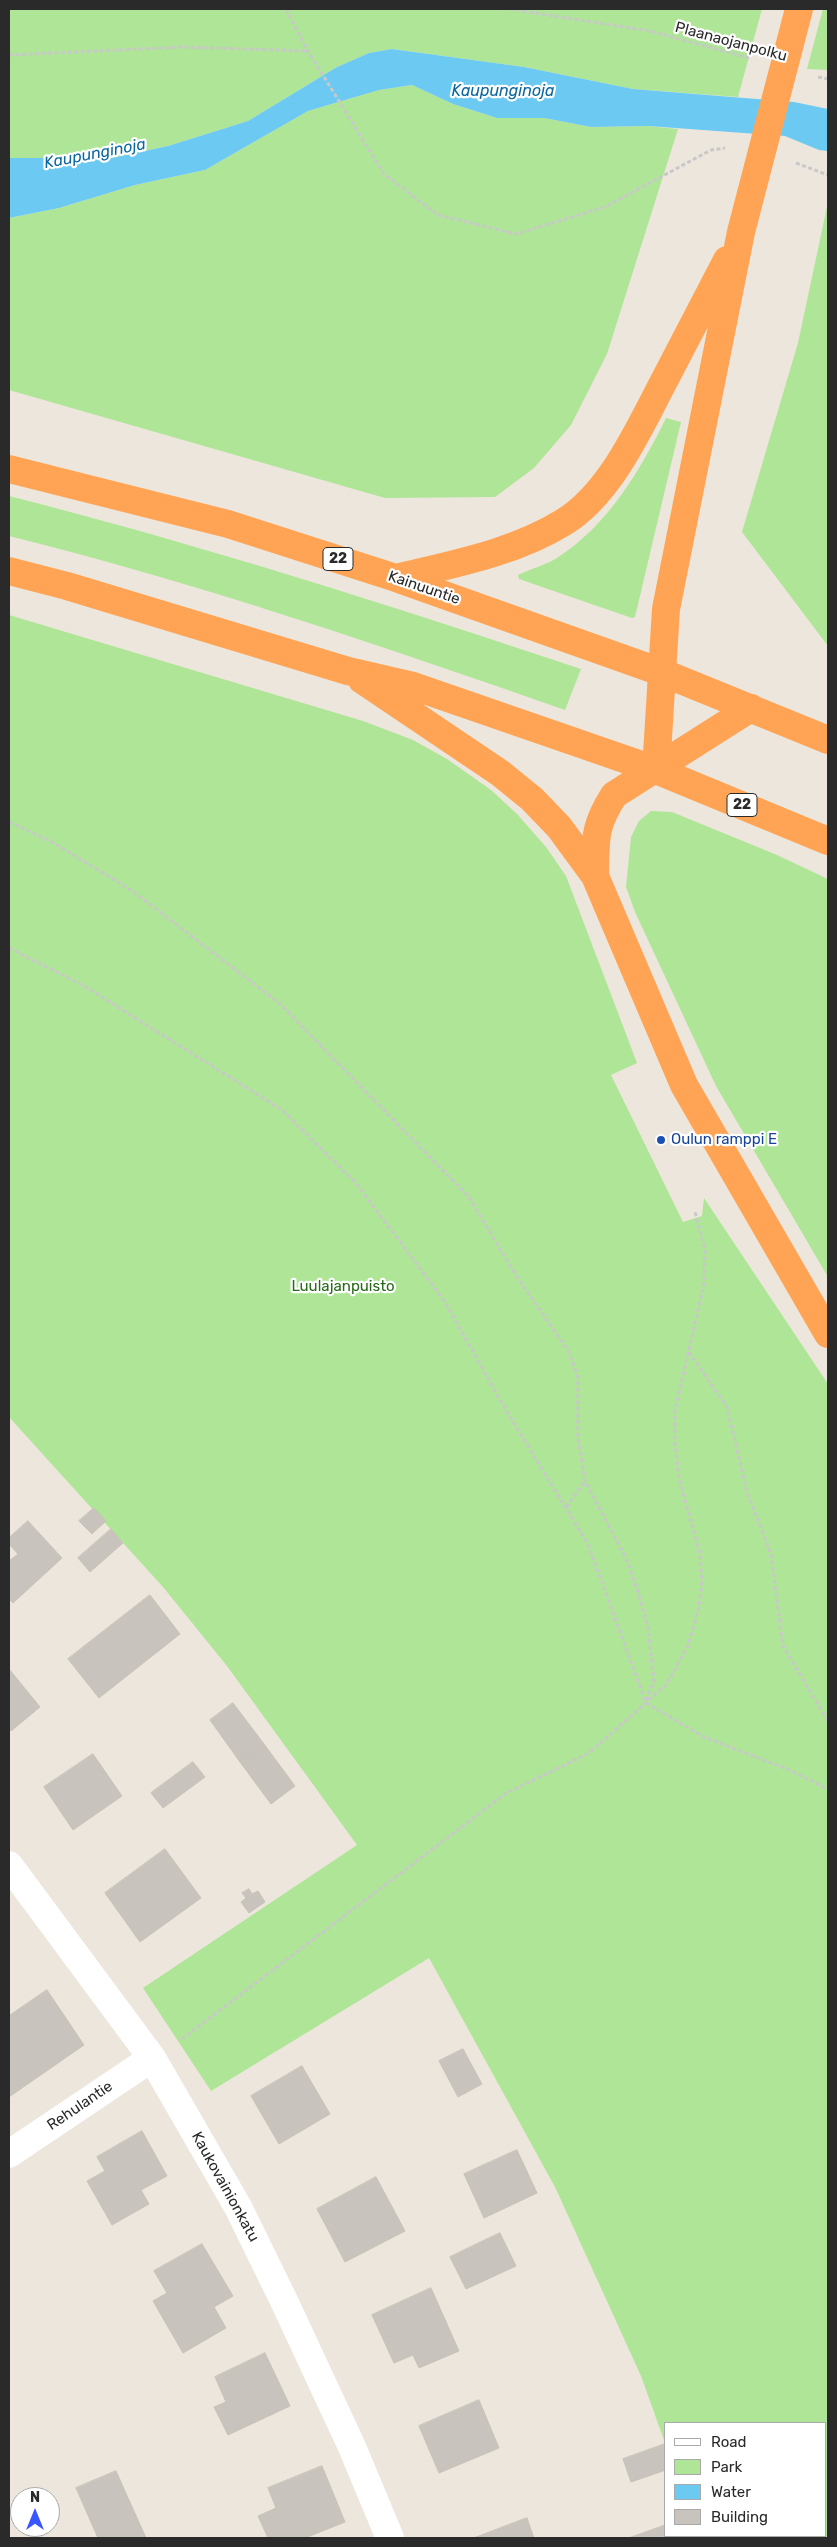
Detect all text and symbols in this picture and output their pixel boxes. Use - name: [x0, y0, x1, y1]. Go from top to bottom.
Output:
- street label: Plaanaojanpolku: [673, 18, 789, 66]
- water label: Kaupunginoja: [452, 81, 554, 101]
- water label: Kaupunginoja: [43, 135, 147, 173]
- road number: 22: [323, 548, 353, 570]
- street label: Kainuuntie: [386, 567, 462, 609]
- road number: 22: [727, 794, 757, 816]
- place label: Oulun ramppi E: [671, 1131, 777, 1149]
- marker: Oulun ramppi E: [655, 1134, 667, 1146]
- park label: Luulajanpuisto: [291, 1278, 395, 1296]
- street label: Rehulantie: [44, 2078, 116, 2134]
- street label: Kaukovainionkatu: [187, 2129, 263, 2245]
- legend: [664, 2422, 827, 2537]
- text: Road: [711, 2433, 747, 2451]
- text: Park: [711, 2458, 742, 2476]
- text: Water: [711, 2483, 751, 2501]
- north arrow: [10, 2487, 60, 2537]
- text: N: [30, 2489, 40, 2506]
- text: Building: [711, 2508, 768, 2526]

